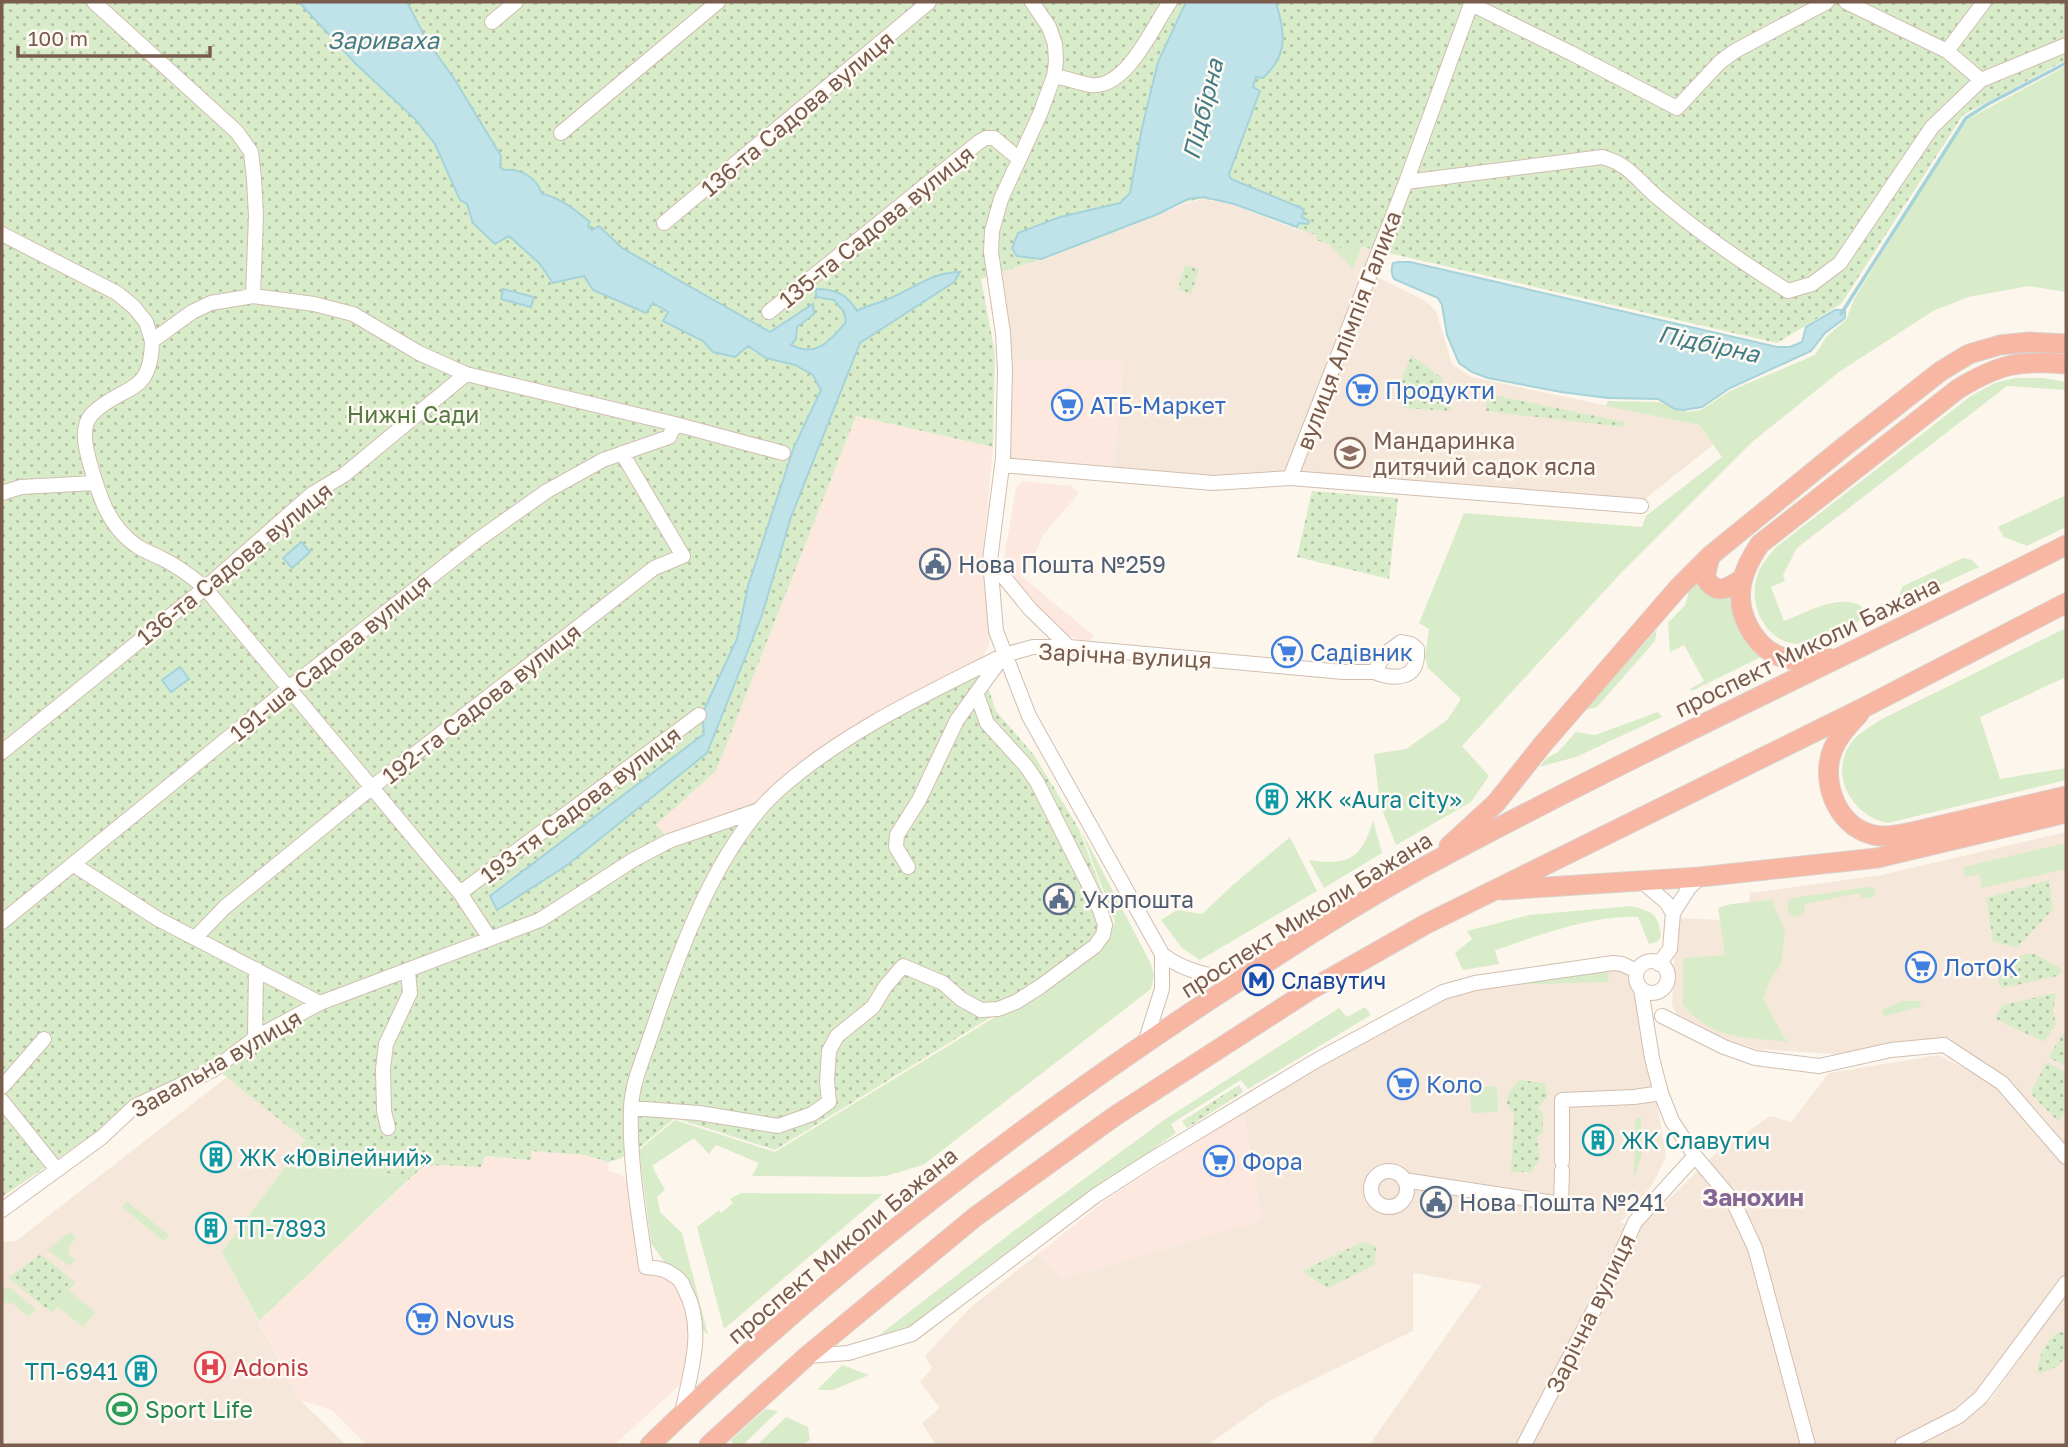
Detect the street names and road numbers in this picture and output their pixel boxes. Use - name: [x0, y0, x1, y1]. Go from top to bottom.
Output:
- street label: 136-та Садова вулиця: [695, 24, 899, 202]
- street label: 135-та Садова вулиця: [773, 139, 979, 313]
- street label: вулиця Алімпія Галика: [1289, 207, 1407, 453]
- street label: 136-та Садова вулиця: [131, 476, 337, 650]
- street label: 191-ша Садова вулиця: [224, 567, 436, 747]
- street label: проспект Миколи Бажана: [1670, 570, 1944, 722]
- street label: 192-га Садова вулиця: [376, 617, 586, 789]
- street label: Зарічна вулиця: [1038, 636, 1212, 674]
- street label: 193-тя Садова вулиця: [474, 720, 686, 888]
- street label: проспект Миколи Бажана: [1175, 825, 1437, 1003]
- street label: Завальна вулиця: [126, 1003, 306, 1123]
- street label: проспект Миколи Бажана: [721, 1141, 963, 1349]
- street label: Зарічна вулиця: [1539, 1229, 1641, 1397]

